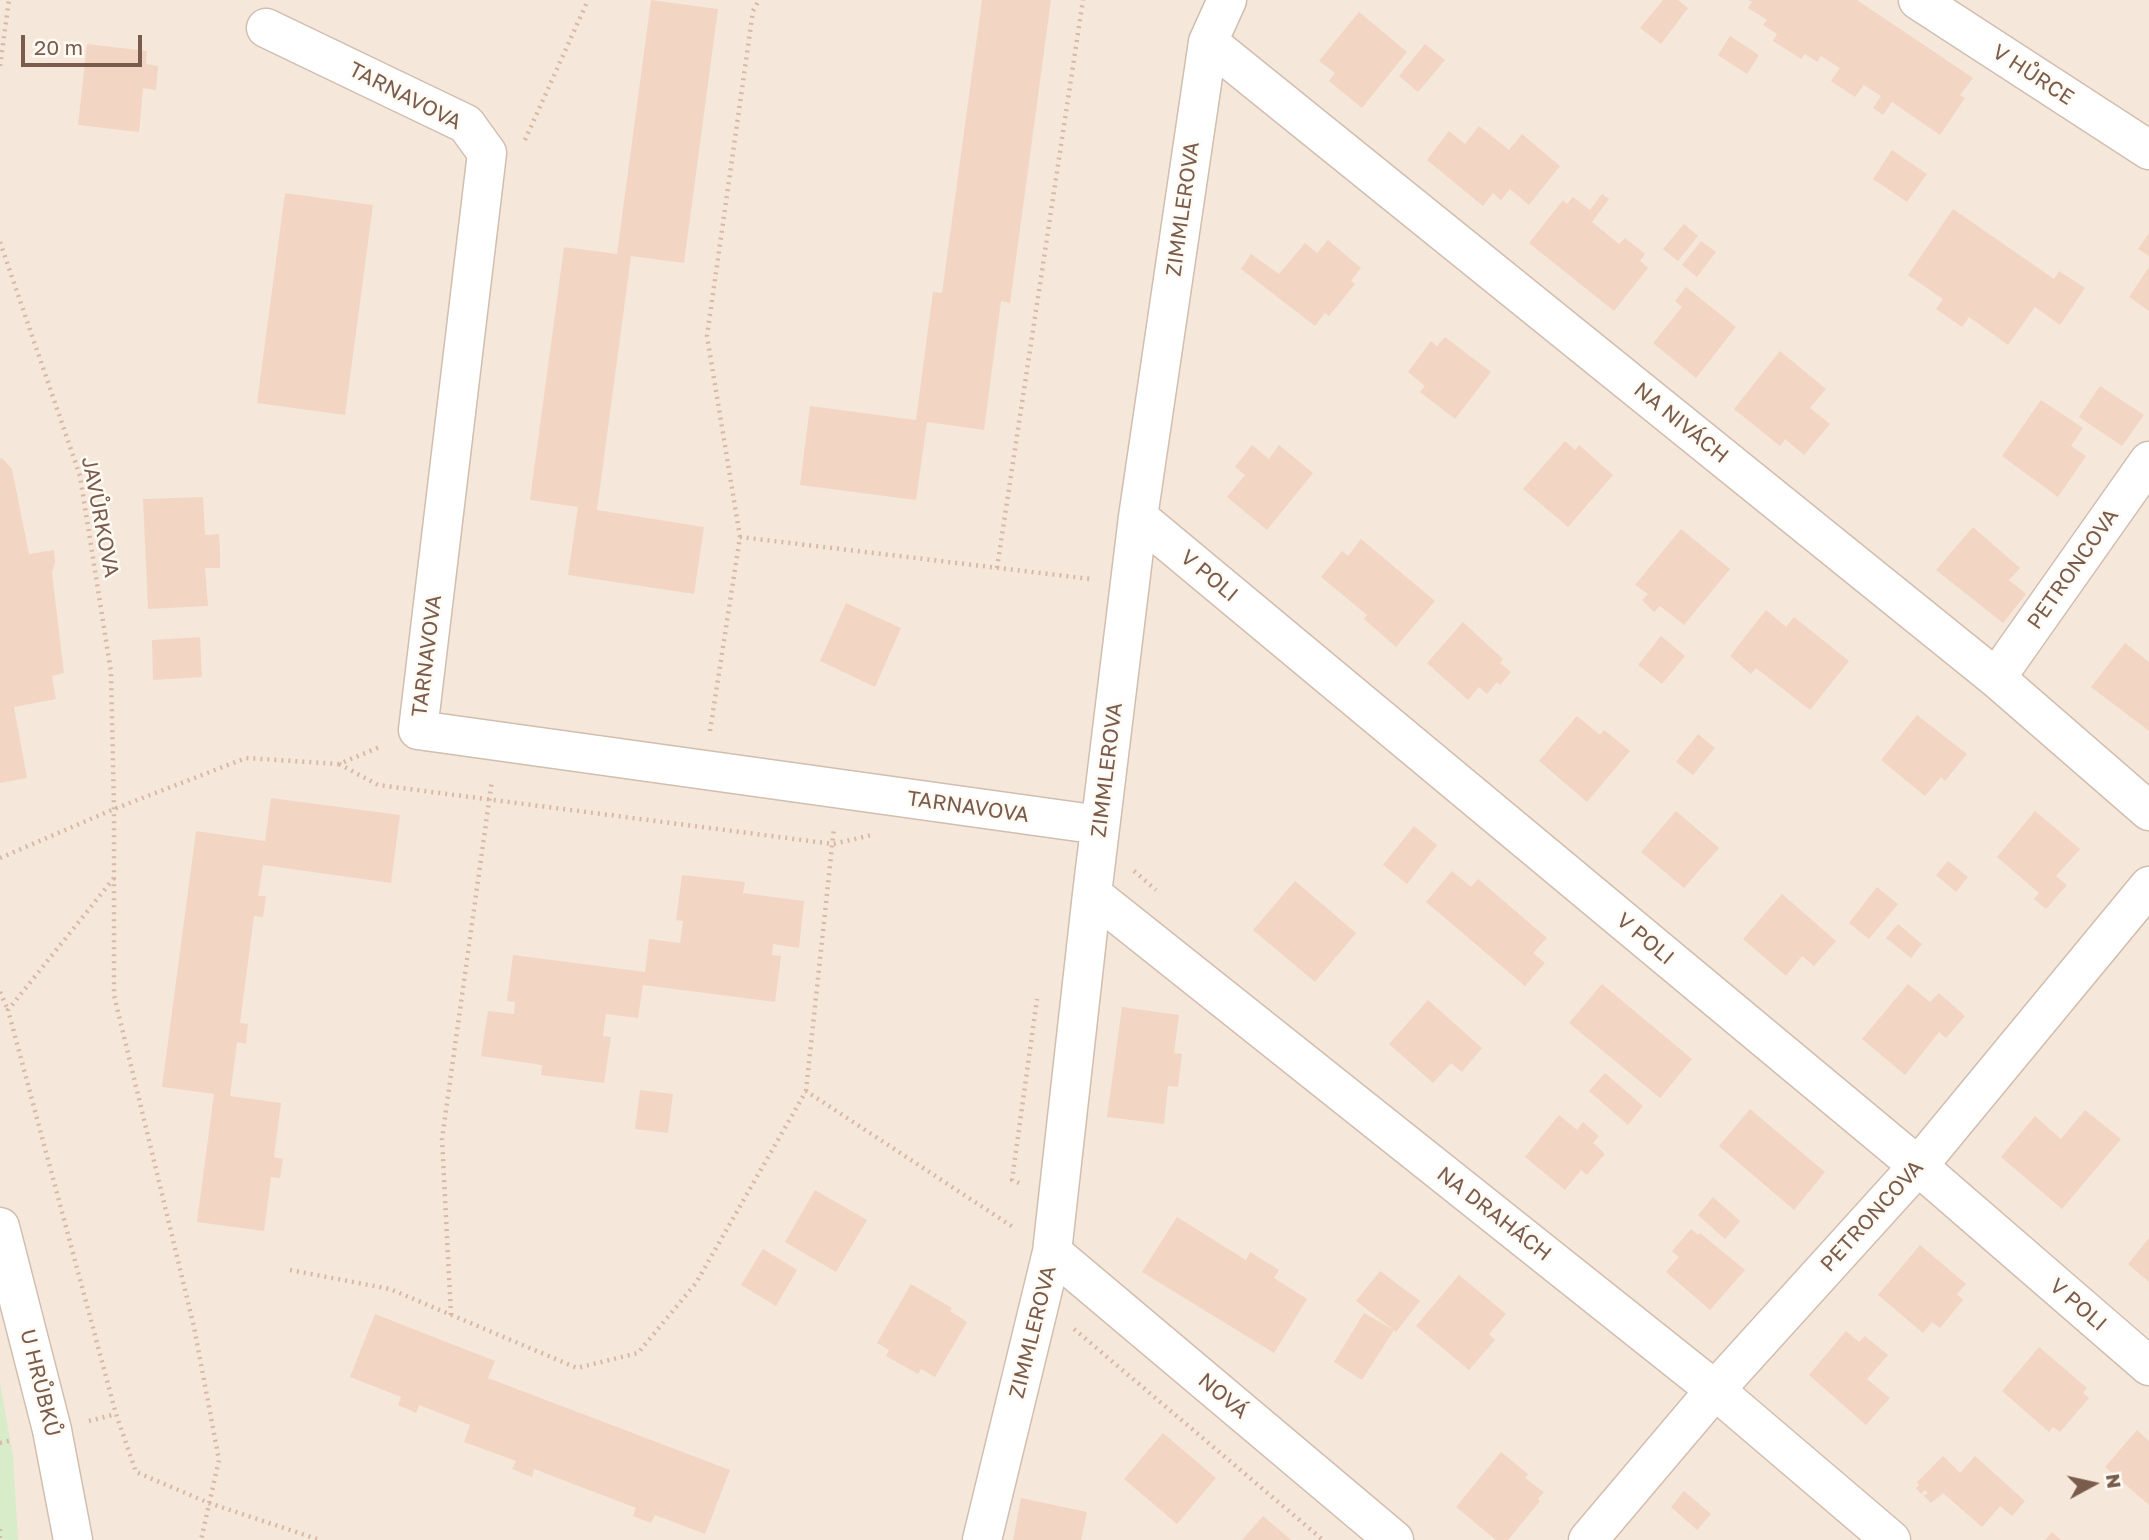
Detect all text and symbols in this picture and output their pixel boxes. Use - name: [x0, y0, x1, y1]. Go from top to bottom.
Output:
- scale bar: [24, 21, 145, 65]
- text: 20 m: [34, 34, 83, 60]
- street label: V HŮRCE: [1988, 39, 2078, 111]
- street label: TARNAVOVA: [345, 57, 465, 135]
- street label: ZIMMLEROVA: [1161, 140, 1205, 278]
- street label: NA NIVÁCH: [1629, 377, 1733, 469]
- street label: JAVŮRKOVA: [76, 455, 124, 579]
- street label: PETRONCOVA: [2022, 504, 2124, 634]
- street label: V POLI: [1175, 545, 1243, 607]
- street label: TARNAVOVA: [407, 593, 447, 719]
- street label: ZIMMLEROVA: [1086, 701, 1128, 839]
- street label: TARNAVOVA: [905, 786, 1031, 828]
- street label: V POLI: [1611, 908, 1679, 970]
- street label: PETRONCOVA: [1815, 1155, 1929, 1277]
- street label: NA DRAHÁCH: [1432, 1162, 1556, 1266]
- street label: ZIMMLEROVA: [1004, 1263, 1062, 1401]
- street label: V POLI: [2044, 1273, 2112, 1337]
- street label: U HRŮBKŮ: [14, 1327, 66, 1439]
- street label: NOVÁ: [1193, 1368, 1253, 1424]
- north arrow: [2058, 1449, 2128, 1519]
- text: N: [2102, 1472, 2127, 1490]

